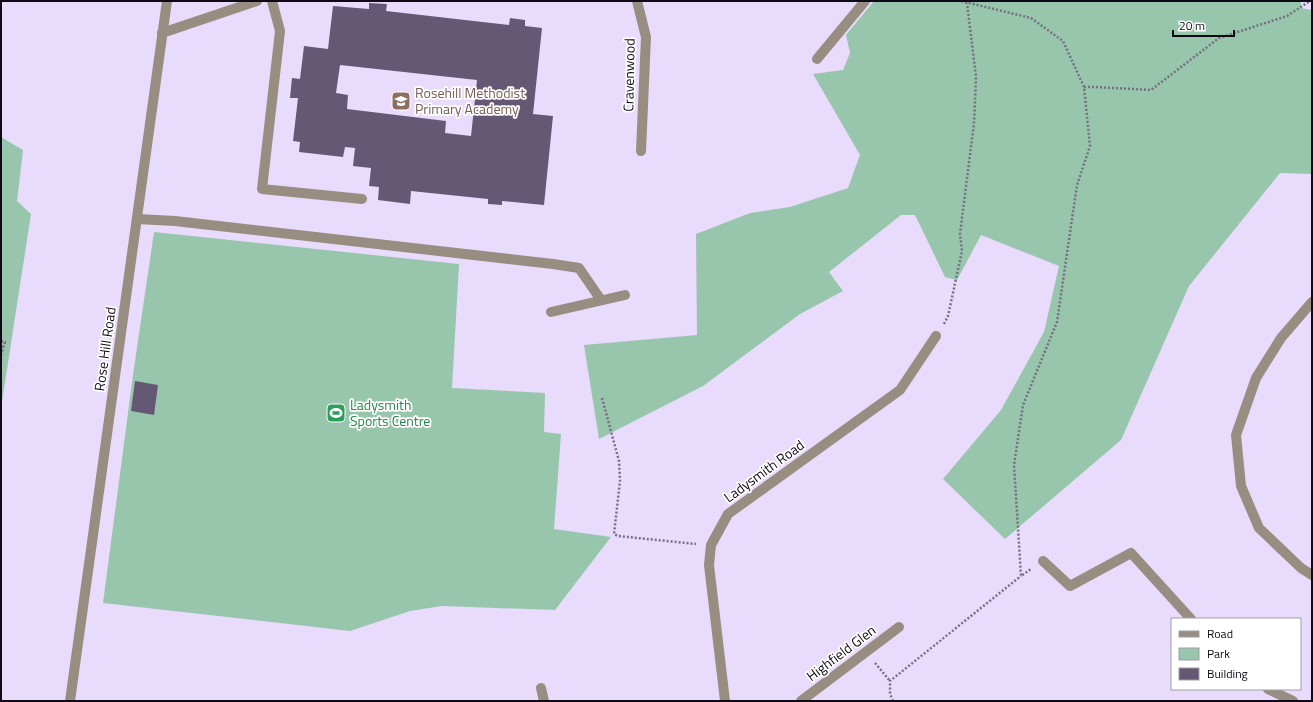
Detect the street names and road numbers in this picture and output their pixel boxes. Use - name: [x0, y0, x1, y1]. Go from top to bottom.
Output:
- street label: Cravenwood: [617, 38, 640, 112]
- street label: Rose Hill Road: [88, 305, 121, 392]
- street label: Ladysmith Road: [719, 434, 808, 507]
- street label: Highfield Glen: [802, 619, 880, 686]

